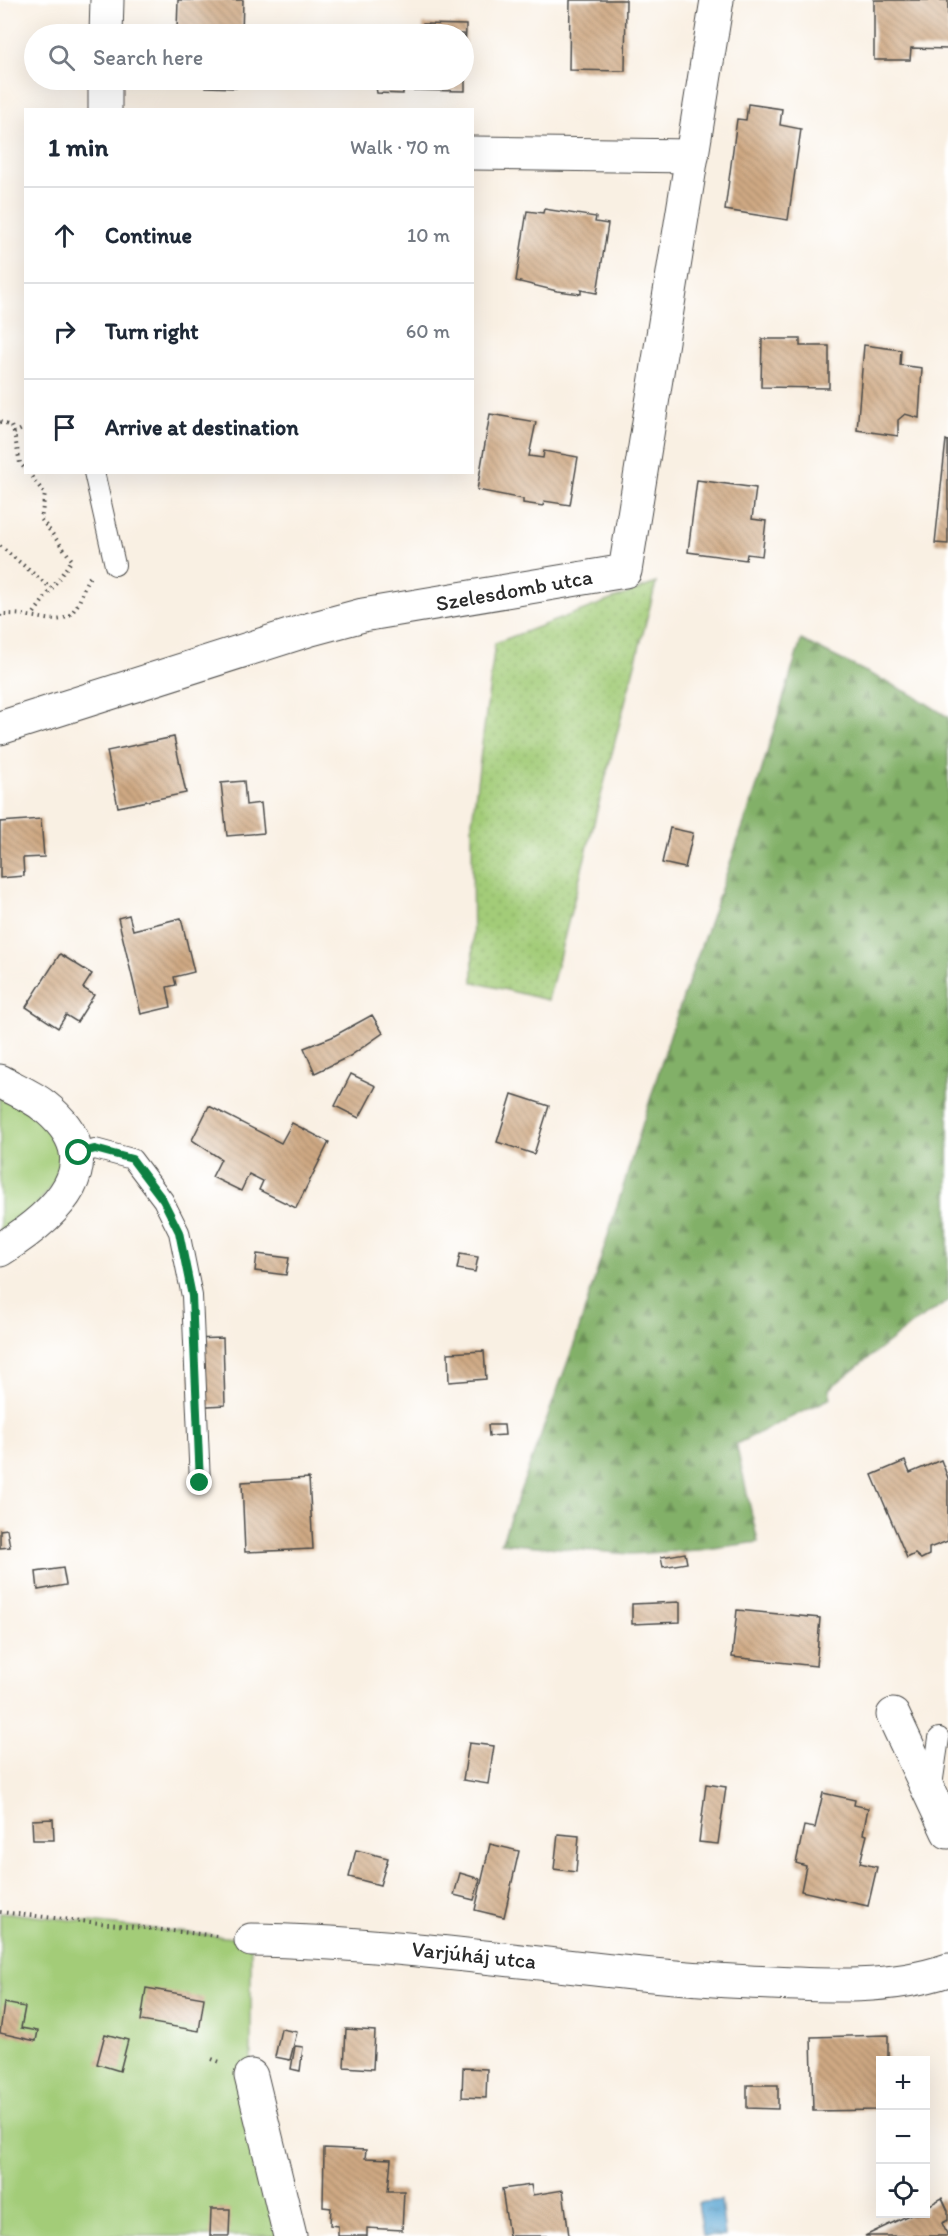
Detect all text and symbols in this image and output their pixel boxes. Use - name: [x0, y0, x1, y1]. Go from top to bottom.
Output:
- search box: [24, 24, 474, 90]
- icon: search: [45, 41, 78, 74]
- text: Search here: [93, 44, 203, 71]
- text: 1 min: [48, 131, 108, 163]
- text: Walk · 70 m: [350, 135, 450, 159]
- icon: ahead: [48, 219, 81, 252]
- text: Continue: [105, 222, 192, 249]
- text: 10 m: [407, 223, 450, 247]
- icon: right: [48, 315, 81, 348]
- text: Turn right: [105, 318, 199, 345]
- text: 60 m: [406, 319, 450, 343]
- icon: arrive: [48, 411, 81, 444]
- text: Arrive at destination: [105, 414, 299, 441]
- street label: Szelesdomb utca: [434, 563, 595, 617]
- route start: [65, 1139, 91, 1165]
- route end: [186, 1469, 212, 1495]
- street label: Varjúháj utca: [410, 1935, 538, 1975]
- map controls: [876, 2056, 930, 2218]
- button: +: [876, 2056, 930, 2110]
- button: −: [876, 2110, 930, 2164]
- button: locate: [876, 2164, 930, 2218]

